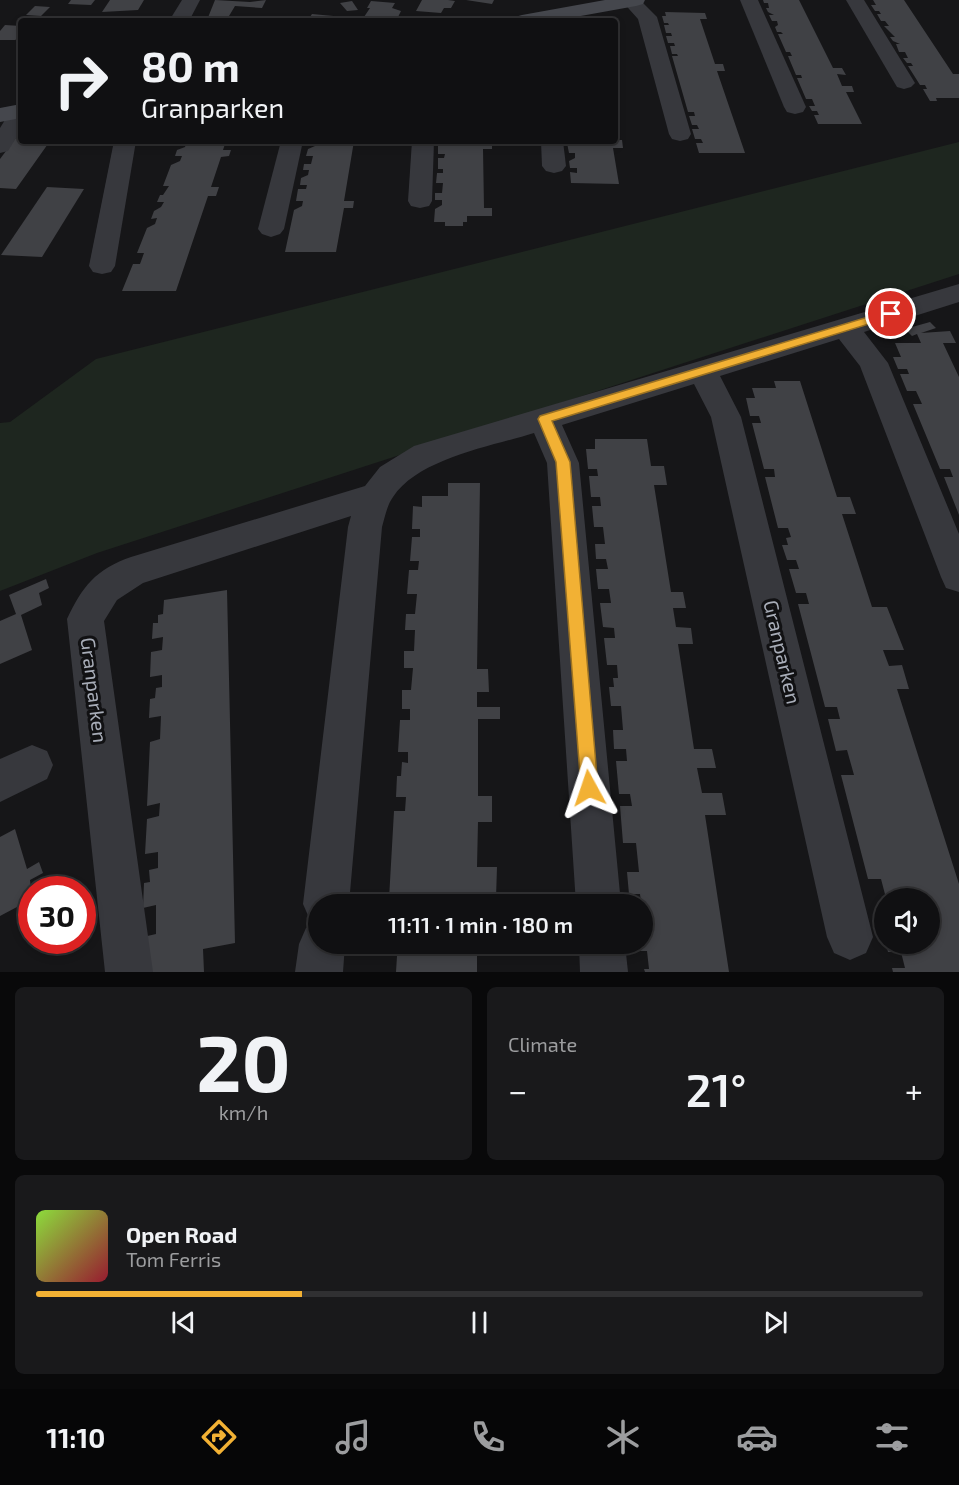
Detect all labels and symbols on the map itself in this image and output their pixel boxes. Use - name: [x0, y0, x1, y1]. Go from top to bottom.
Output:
- pin: [865, 288, 916, 339]
- street label: Granparken: [759, 597, 807, 706]
- street label: Granparken: [77, 636, 113, 744]
- position arrow: [557, 756, 621, 820]
- speed limit sign: 30: [18, 876, 96, 954]

